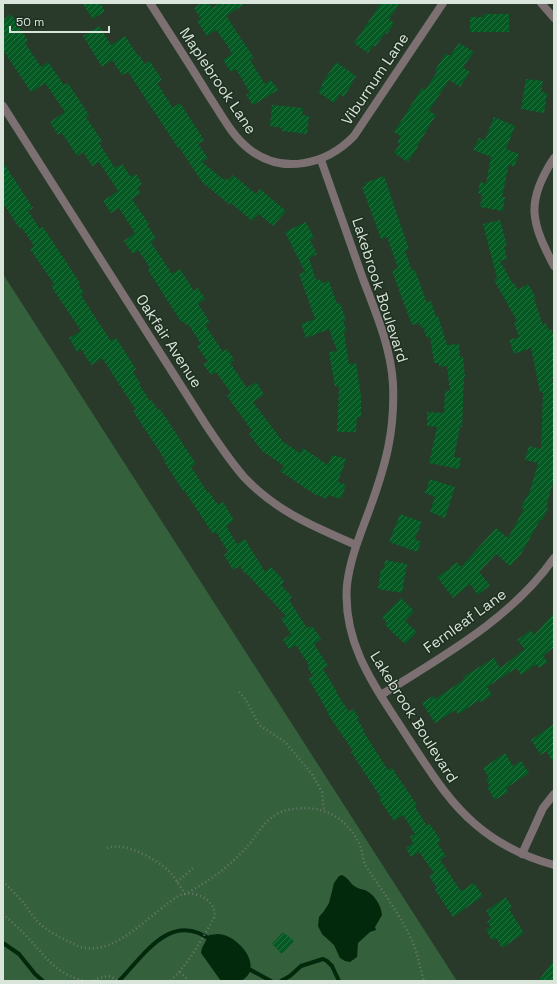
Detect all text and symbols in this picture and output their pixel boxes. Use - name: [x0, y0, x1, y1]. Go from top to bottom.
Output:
- scale bar: [10, 8, 109, 34]
- text: 50 m: [16, 14, 44, 30]
- street label: Maplebrook Lane: [176, 24, 261, 138]
- street label: Viburnum Lane: [337, 29, 413, 129]
- street label: Lakebrook Boulevard: [348, 215, 413, 365]
- street label: Oakfair Avenue: [132, 290, 207, 391]
- street label: Fernleaf Lane: [420, 584, 510, 657]
- street label: Lakebrook Boulevard: [366, 648, 462, 786]

